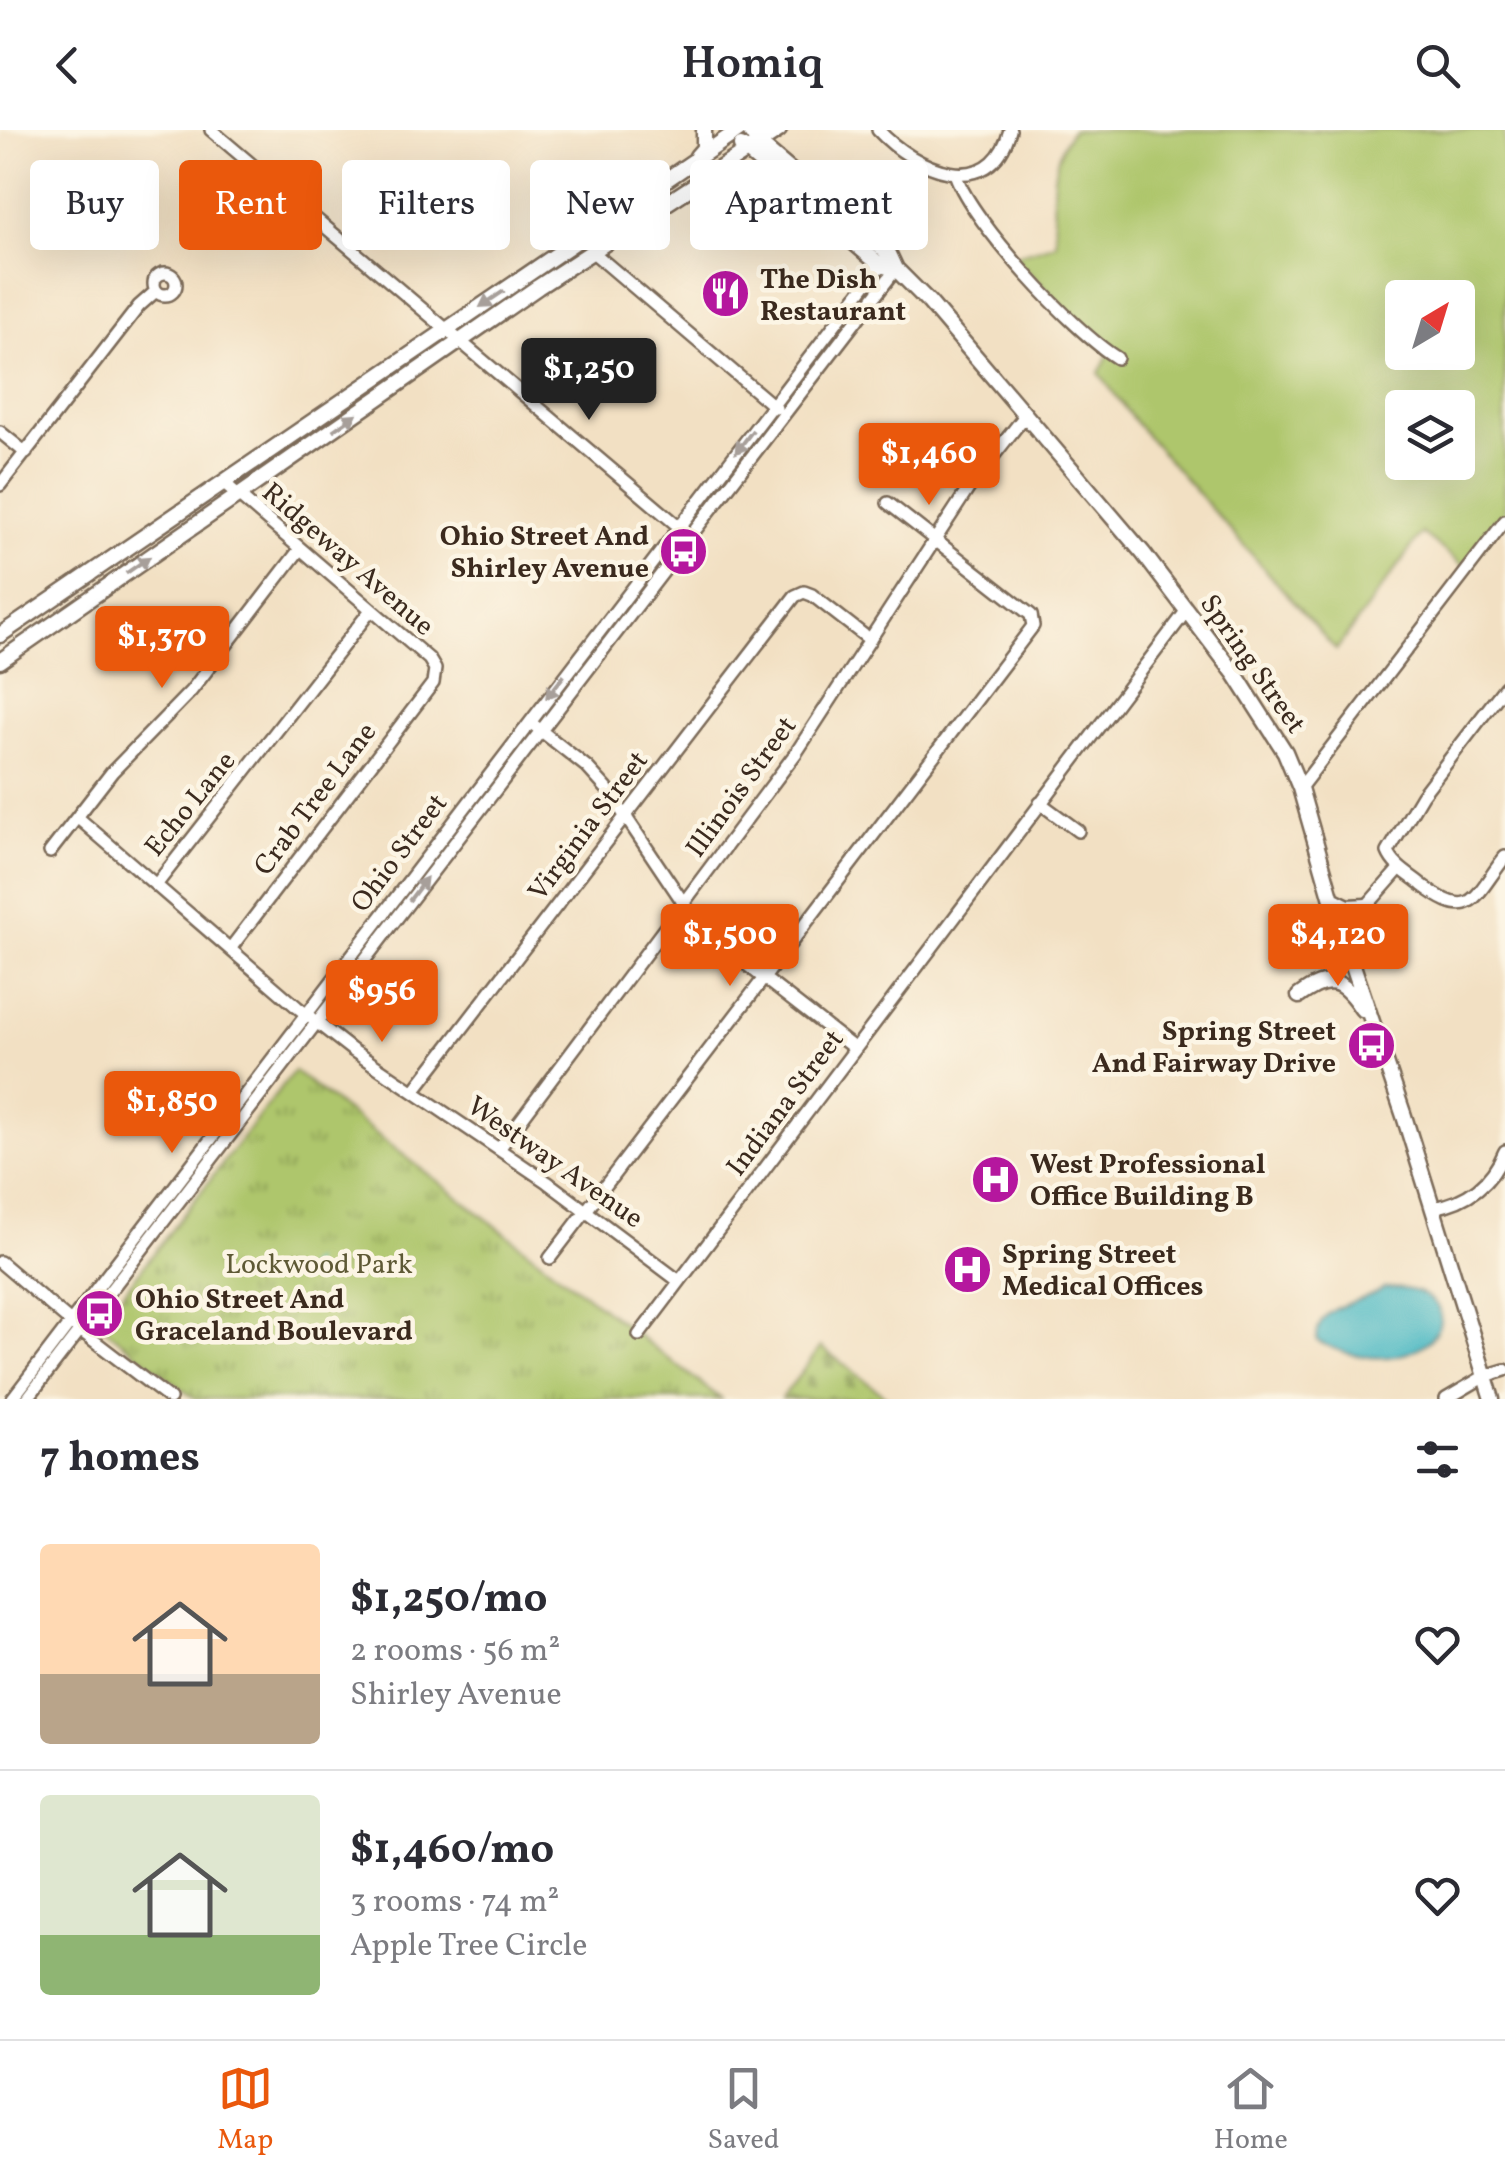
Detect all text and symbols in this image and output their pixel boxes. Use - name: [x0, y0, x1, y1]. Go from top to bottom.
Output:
- text: Homiq: [681, 34, 824, 97]
- icon: back: [40, 38, 95, 93]
- icon: search: [1410, 38, 1465, 93]
- chip: Buy: [30, 160, 159, 250]
- chip: Rent: [179, 160, 322, 250]
- chip: Filters: [342, 160, 510, 250]
- chip: New: [530, 160, 670, 250]
- chip: Apartment: [690, 160, 928, 250]
- place label: The Dish Restaurant: [760, 261, 906, 332]
- restaurant icon: The Dish Restaurant: [699, 268, 751, 320]
- north arrow: [1385, 280, 1475, 370]
- map controls: [1385, 280, 1475, 480]
- one-way arrow: [479, 289, 506, 307]
- pin: $1,250: [508, 338, 670, 423]
- text: $1,250: [543, 348, 635, 392]
- button: layers: [1385, 390, 1475, 480]
- one-way arrow: [332, 413, 359, 432]
- pin: $1,460: [848, 423, 1010, 508]
- one-way arrow: [735, 429, 755, 455]
- text: $1,460: [881, 433, 977, 477]
- street label: Ridgeway Avenue: [253, 474, 442, 646]
- place label: Ohio Street And Shirley Avenue: [440, 518, 649, 589]
- bus stop icon: Ohio Street And Shirley Avenue: [658, 525, 710, 577]
- one-way arrow: [124, 556, 151, 575]
- street label: Spring Street: [1190, 587, 1314, 742]
- pin: $1,370: [81, 606, 243, 691]
- text: $1,370: [117, 616, 207, 660]
- one-way arrow: [546, 674, 566, 700]
- street label: Illinois Street: [677, 709, 807, 866]
- street label: Crab Tree Lane: [245, 715, 387, 884]
- street label: Virginia Street: [520, 743, 658, 910]
- street label: Echo Lane: [136, 744, 246, 866]
- street label: Ohio Street: [342, 786, 458, 921]
- one-way arrow: [408, 877, 429, 903]
- pin: $1,500: [649, 904, 811, 989]
- pin: $4,120: [1257, 904, 1419, 989]
- text: $1,500: [683, 914, 777, 958]
- text: $4,120: [1290, 914, 1386, 958]
- pin: $956: [323, 960, 441, 1045]
- text: $956: [348, 970, 416, 1014]
- place label: Spring Street And Fairway Drive: [1092, 1013, 1336, 1084]
- bus stop icon: Spring Street And Fairway Drive: [1345, 1020, 1397, 1072]
- street label: Indiana Street: [718, 1022, 854, 1185]
- pin: $1,850: [91, 1071, 253, 1156]
- text: $1,850: [126, 1081, 218, 1125]
- street label: Westway Avenue: [459, 1088, 651, 1238]
- place label: West Professional Office Building B: [1030, 1146, 1265, 1217]
- hospital icon: West Professional Office Building B: [969, 1153, 1021, 1205]
- place label: Spring Street Medical Offices: [1002, 1236, 1204, 1307]
- hospital icon: Spring Street Medical Offices: [941, 1243, 993, 1295]
- park label: Lockwood Park: [225, 1246, 413, 1285]
- place label: Ohio Street And Graceland Boulevard: [135, 1281, 413, 1352]
- bus stop icon: Ohio Street And Graceland Boulevard: [74, 1288, 126, 1340]
- text: 7 homes: [40, 1430, 200, 1489]
- icon: filters: [1410, 1432, 1465, 1487]
- text: $1,250/mo: [350, 1571, 548, 1630]
- icon: home: [120, 1584, 240, 1704]
- icon: heart: [1410, 1617, 1465, 1672]
- text: 2 rooms · 56 m²: [350, 1630, 560, 1674]
- text: Shirley Avenue: [350, 1674, 562, 1718]
- text: $1,460/mo: [350, 1822, 554, 1881]
- icon: home: [120, 1835, 240, 1955]
- icon: heart: [1410, 1868, 1465, 1923]
- text: 3 rooms · 74 m²: [350, 1881, 559, 1925]
- text: Apple Tree Circle: [350, 1925, 588, 1969]
- tab: Map: [217, 2061, 273, 2160]
- tab: Saved: [707, 2061, 780, 2160]
- tab: Home: [1214, 2061, 1288, 2160]

